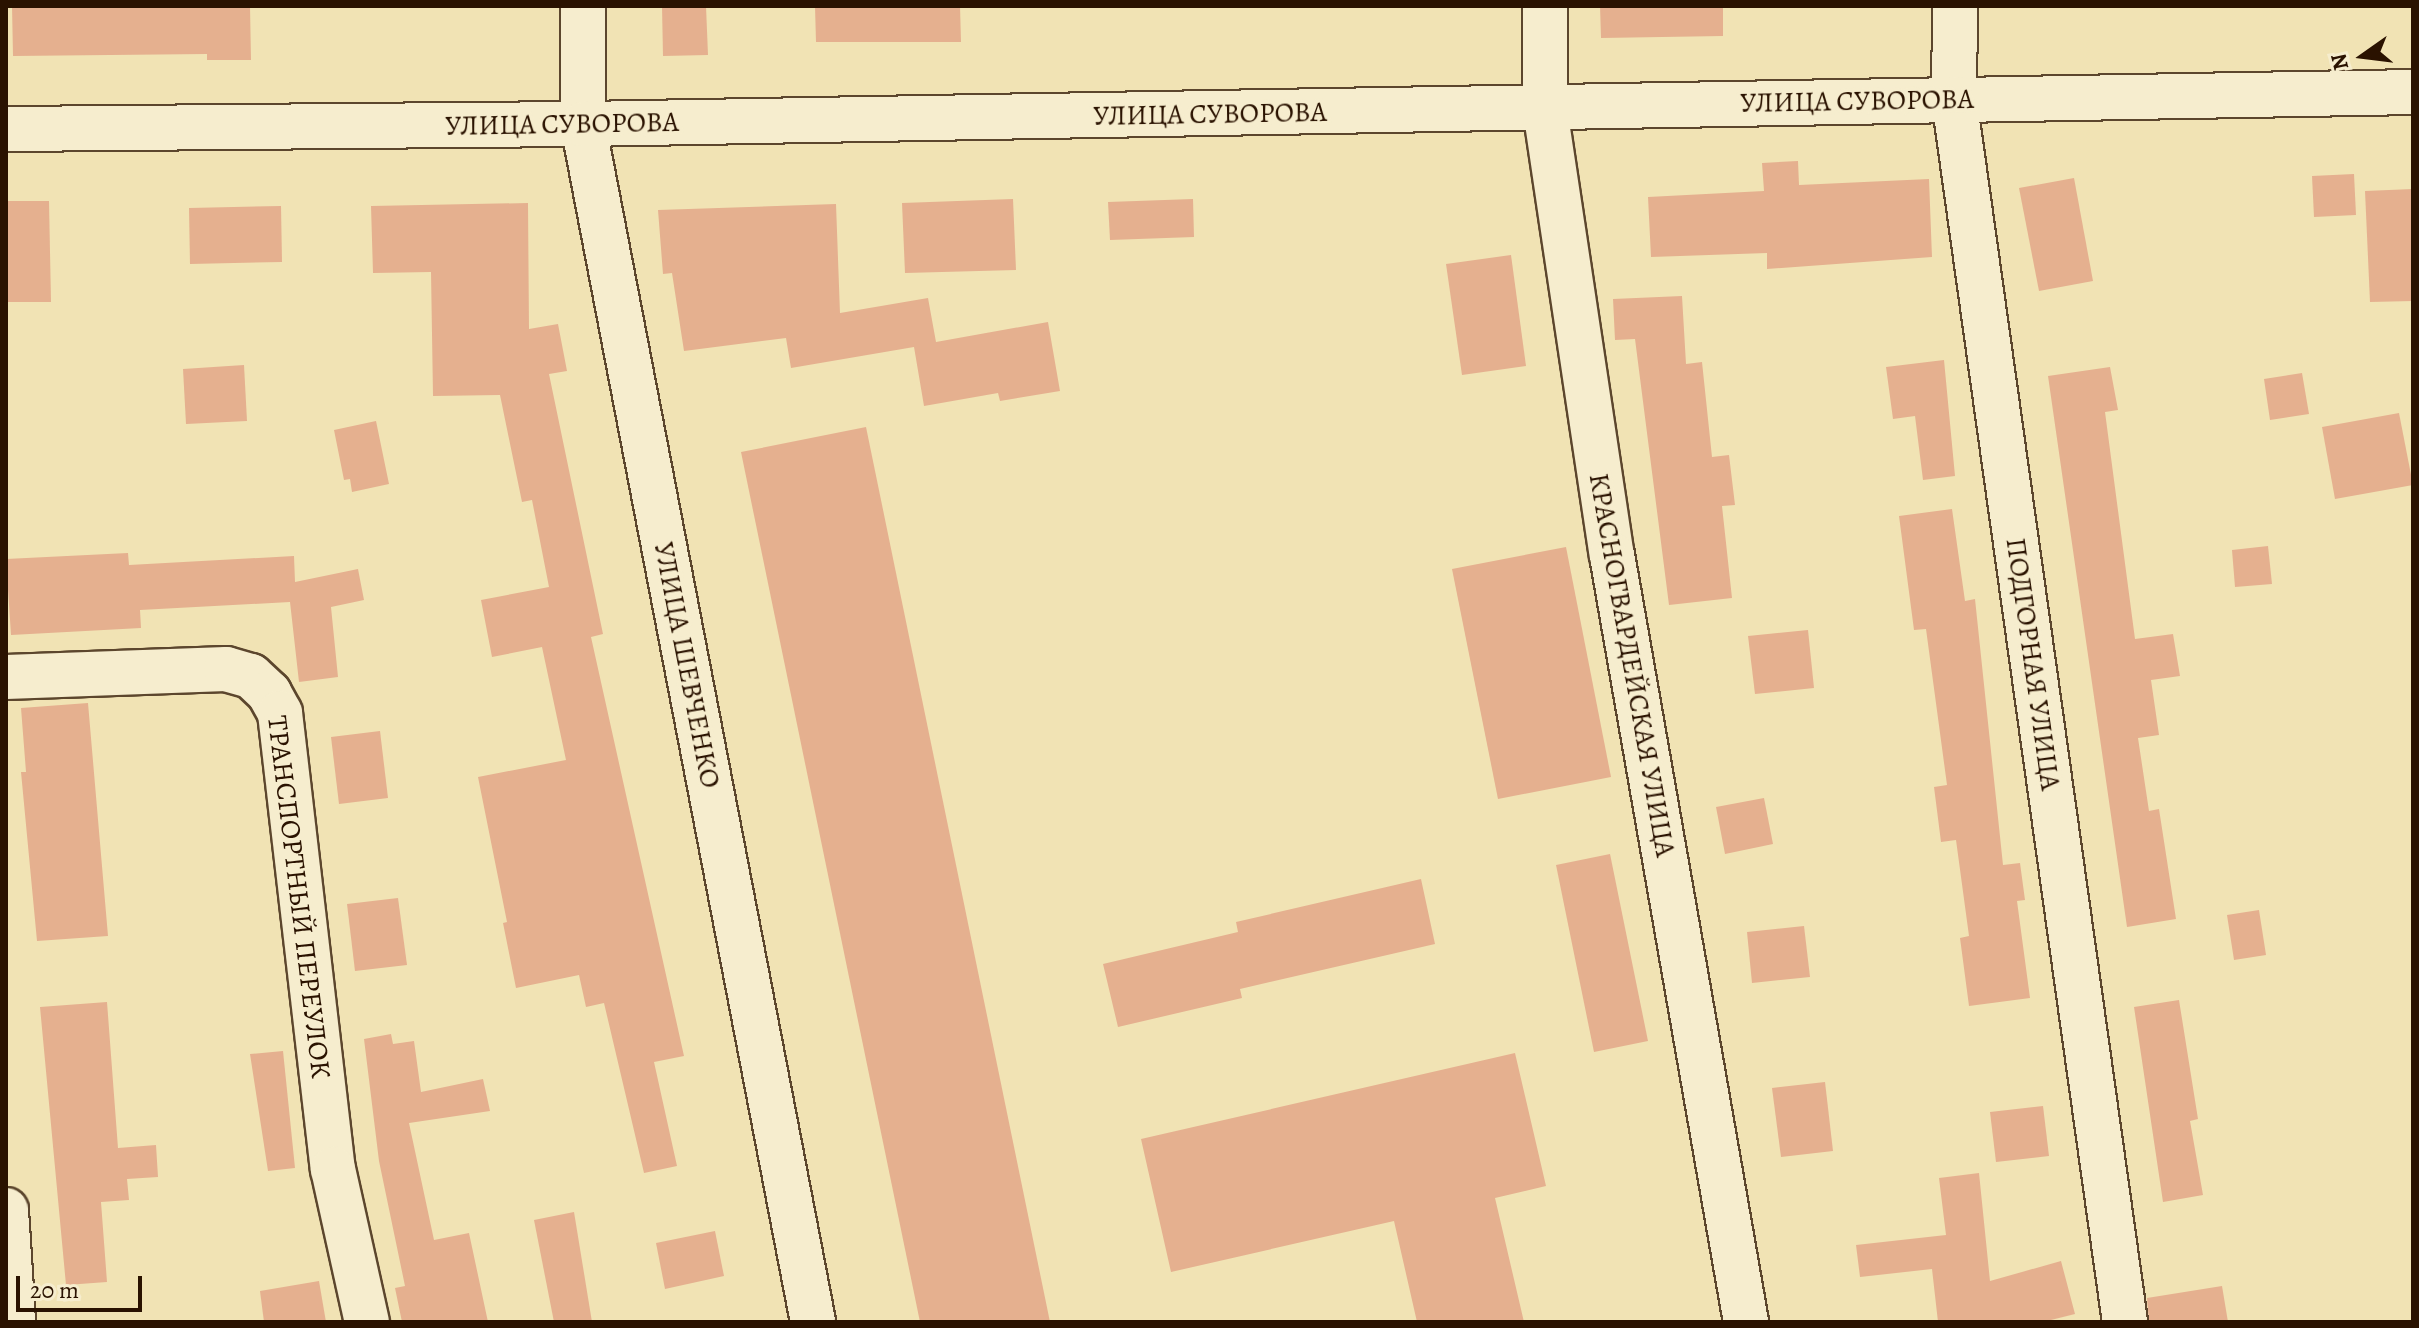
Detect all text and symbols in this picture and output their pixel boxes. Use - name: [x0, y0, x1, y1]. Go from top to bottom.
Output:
- north arrow: [2323, 16, 2403, 96]
- text: N: [2323, 50, 2356, 73]
- street label: УЛИЦА СУВОРОВА: [1740, 82, 1974, 120]
- street label: УЛИЦА СУВОРОВА: [1093, 95, 1327, 133]
- street label: УЛИЦА СУВОРОВА: [445, 105, 679, 143]
- street label: КРАСНОГВАРДЕЙСКАЯ УЛИЦА: [1582, 470, 1682, 860]
- street label: ПОДГОРНАЯ УЛИЦА: [1999, 536, 2067, 792]
- street label: УЛИЦА ШЕВЧЕНКО: [647, 539, 727, 791]
- street label: ТРАНСПОРТНЫЙ ПЕРЕУЛОК: [260, 714, 338, 1080]
- scale bar: [20, 1260, 146, 1310]
- text: 20 m: [30, 1274, 79, 1306]

